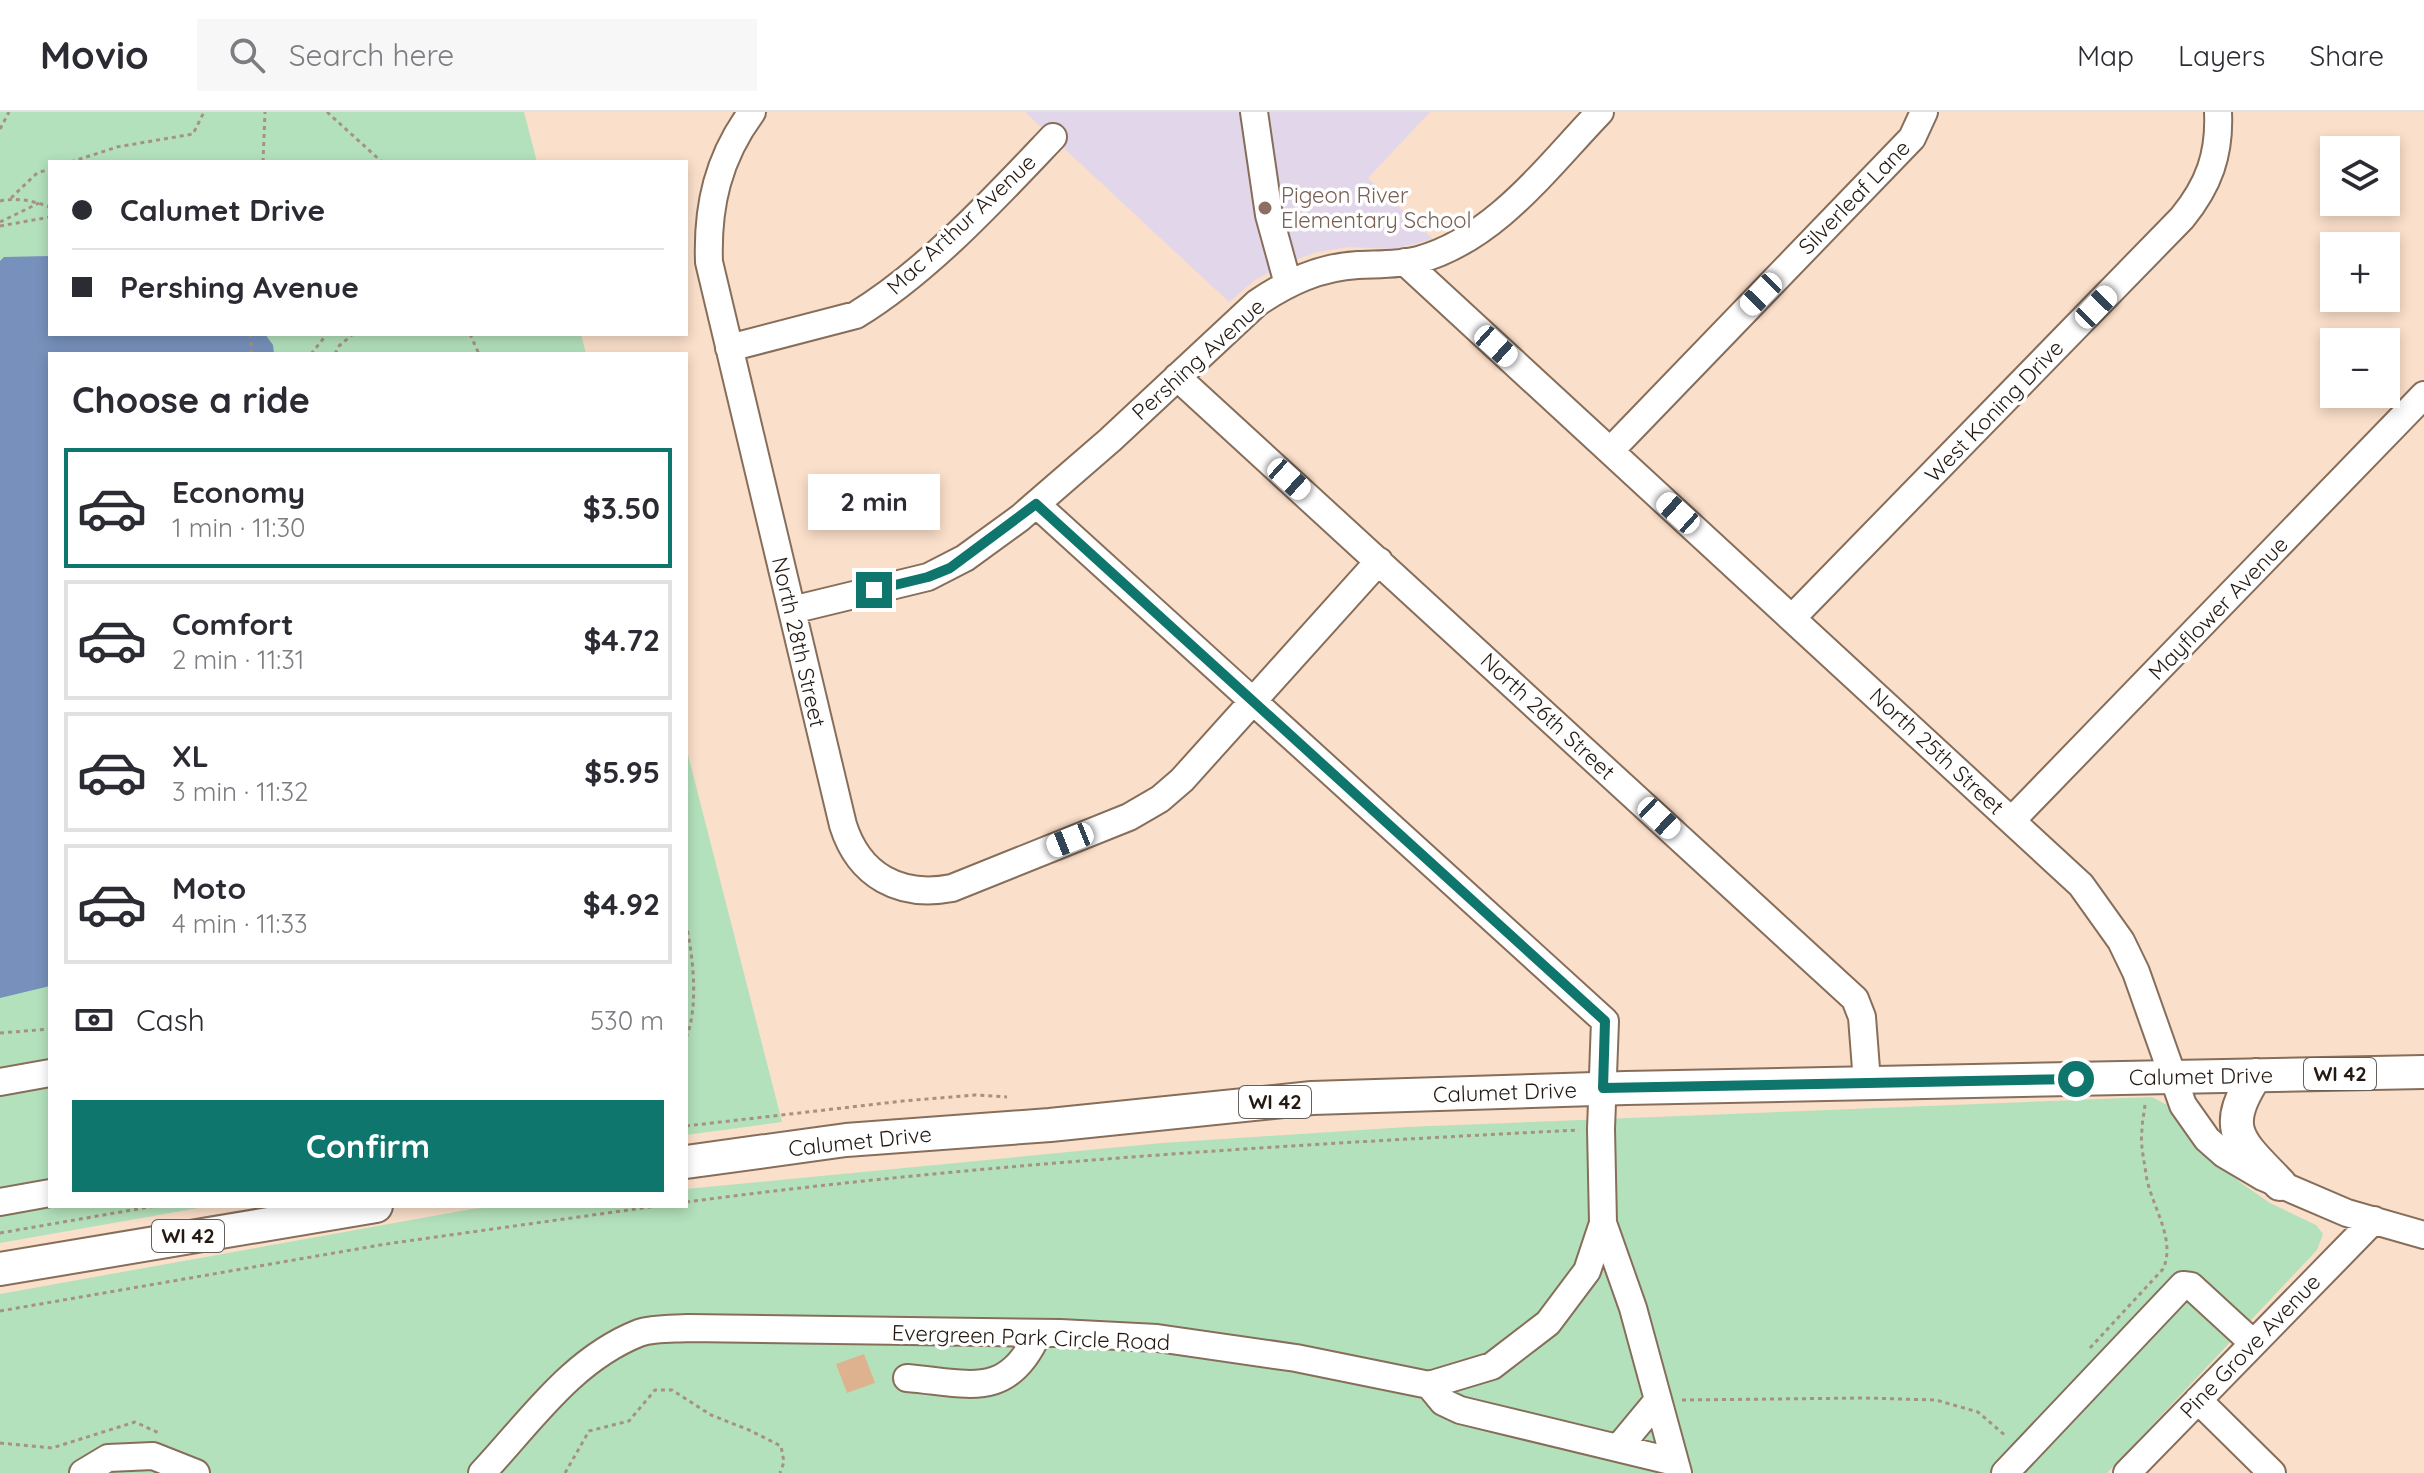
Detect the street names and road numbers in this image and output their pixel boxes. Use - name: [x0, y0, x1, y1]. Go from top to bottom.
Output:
- street label: Silverleaf Lane: [1792, 134, 1916, 260]
- street label: Mac Arthur Avenue: [881, 148, 1041, 300]
- street label: Pershing Avenue: [1126, 292, 1270, 426]
- street label: West Koning Drive: [1919, 334, 2069, 488]
- street label: Mayflower Avenue: [2142, 530, 2294, 686]
- street label: North 28th Street: [766, 554, 832, 730]
- street label: North 26th Street: [1475, 646, 1621, 786]
- street label: North 25th Street: [1864, 681, 2010, 821]
- road number: WI 42: [2304, 1058, 2376, 1090]
- street label: Calumet Drive: [2129, 1061, 2273, 1091]
- street label: Calumet Drive: [1433, 1075, 1577, 1109]
- road number: WI 42: [1239, 1086, 1311, 1118]
- street label: Calumet Drive: [787, 1120, 933, 1162]
- road number: WI 42: [152, 1220, 224, 1252]
- street label: Pine Grove Avenue: [2174, 1268, 2326, 1424]
- street label: Evergreen Park Circle Road: [891, 1318, 1171, 1356]

